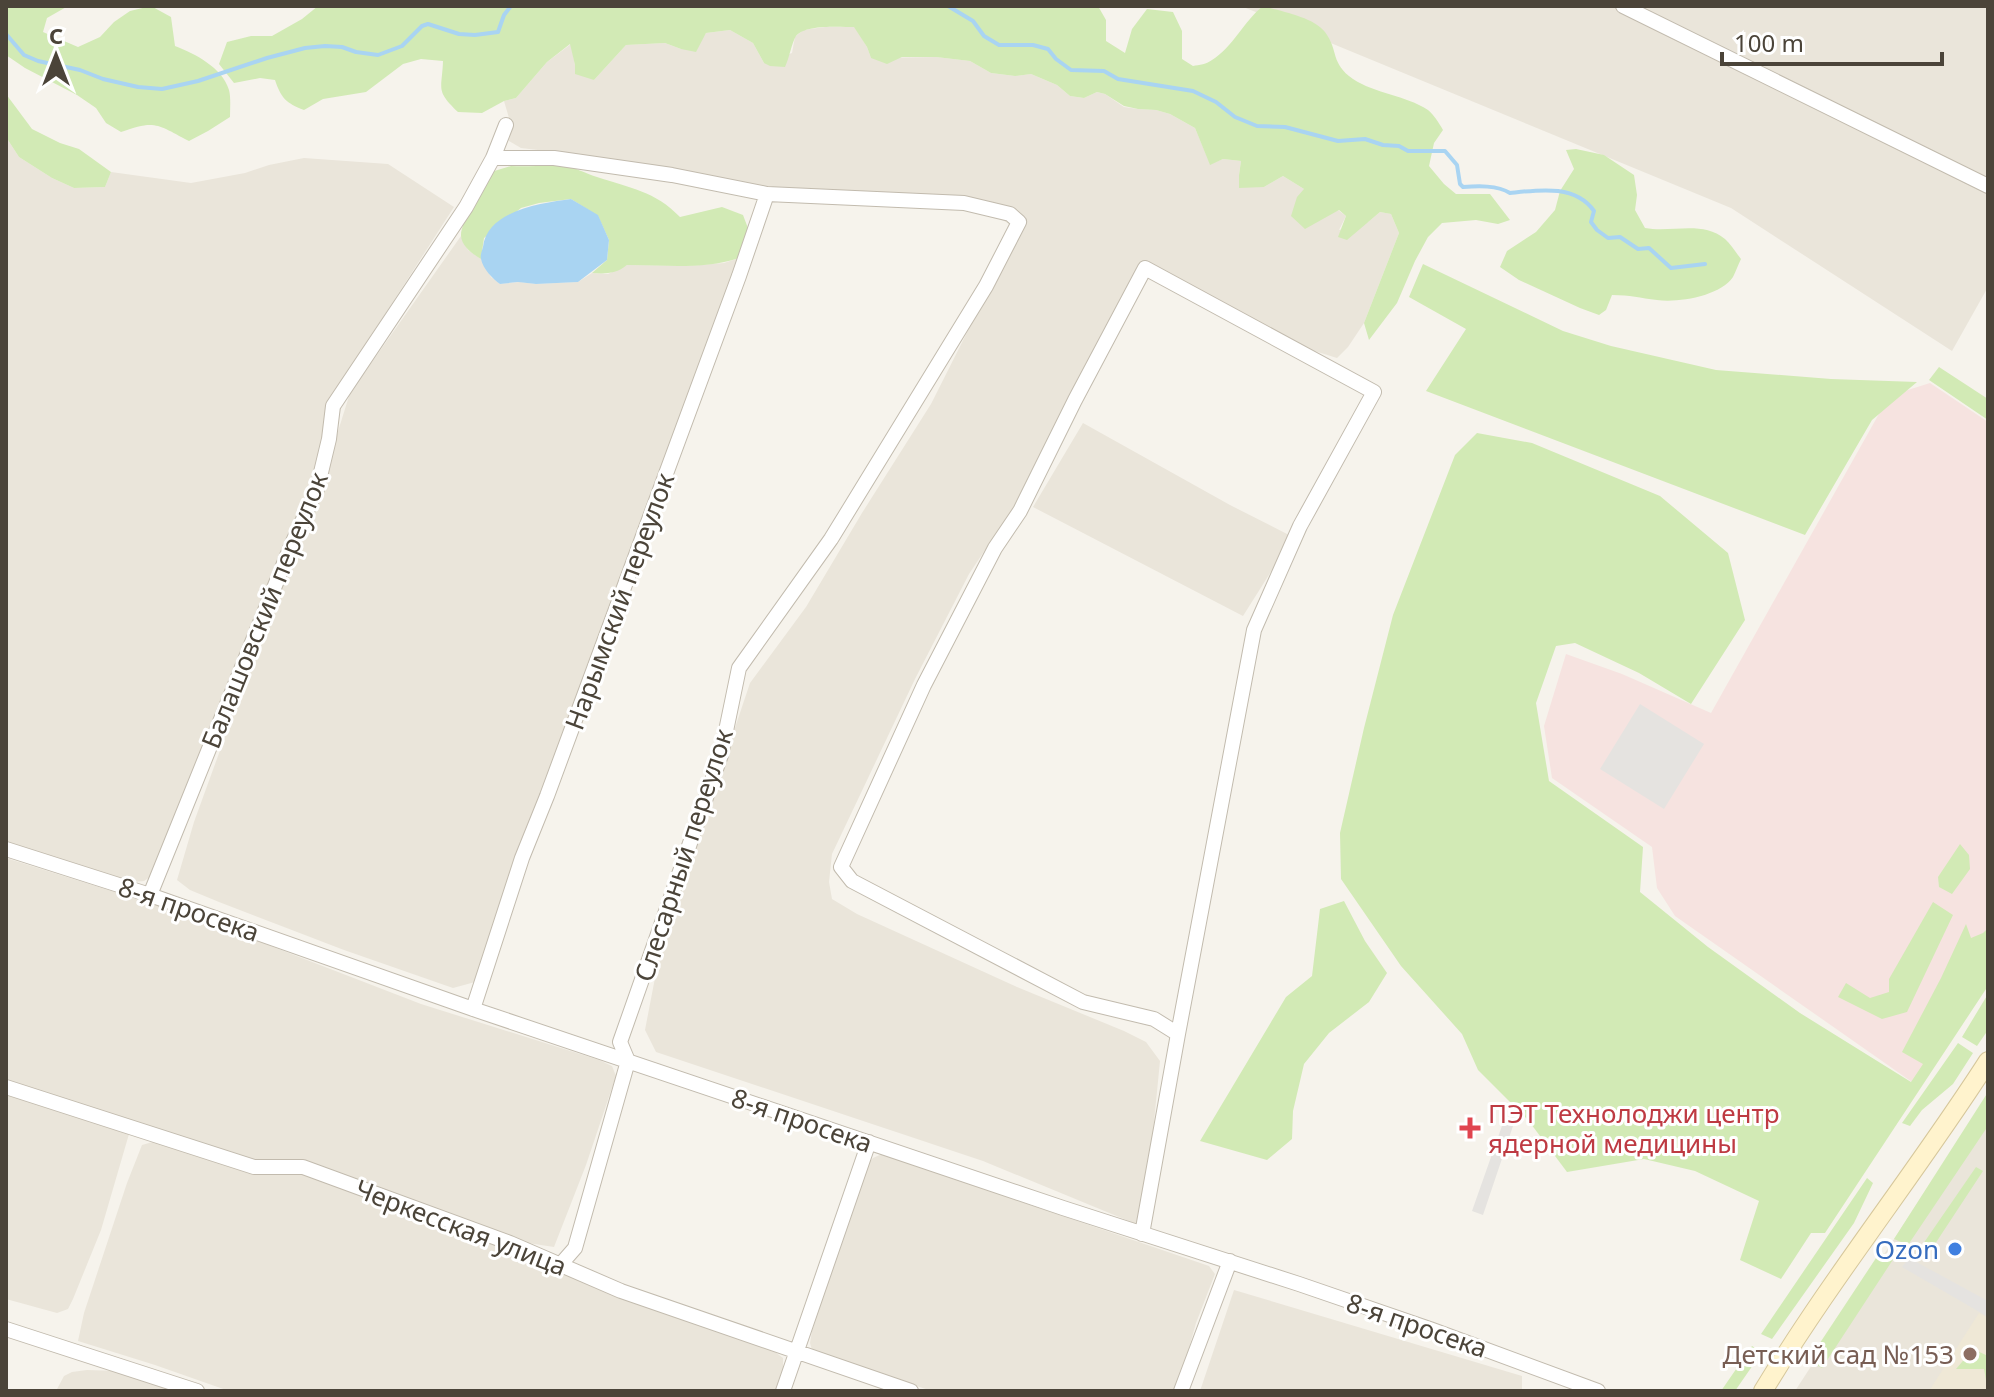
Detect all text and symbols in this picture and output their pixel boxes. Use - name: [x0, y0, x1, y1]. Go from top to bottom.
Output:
- north arrow: [16, 16, 96, 96]
- scale bar: [1722, 16, 1942, 66]
- text: С: [49, 20, 63, 50]
- text: 100 m: [1734, 26, 1804, 59]
- street label: Балашовский переулок: [192, 466, 336, 754]
- street label: Нарымский переулок: [556, 467, 682, 734]
- street label: Слесарный переулок: [625, 724, 741, 986]
- street label: 8-я просека: [114, 868, 264, 950]
- street label: 8-я просека: [727, 1079, 877, 1161]
- place label: ПЭТ Технолоджи центр ядерной медицины: [1488, 1095, 1779, 1161]
- marker: ПЭТ Технолоджи центр ядерной медицины: [1459, 1117, 1481, 1139]
- street label: Черкесская улица: [350, 1170, 572, 1284]
- place label: Ozon: [1875, 1231, 1939, 1267]
- marker: Ozon: [1946, 1240, 1964, 1258]
- street label: 8-я просека: [1342, 1284, 1492, 1366]
- place label: Детский сад №153: [1723, 1336, 1954, 1372]
- marker: Детский сад №153: [1961, 1345, 1979, 1363]

